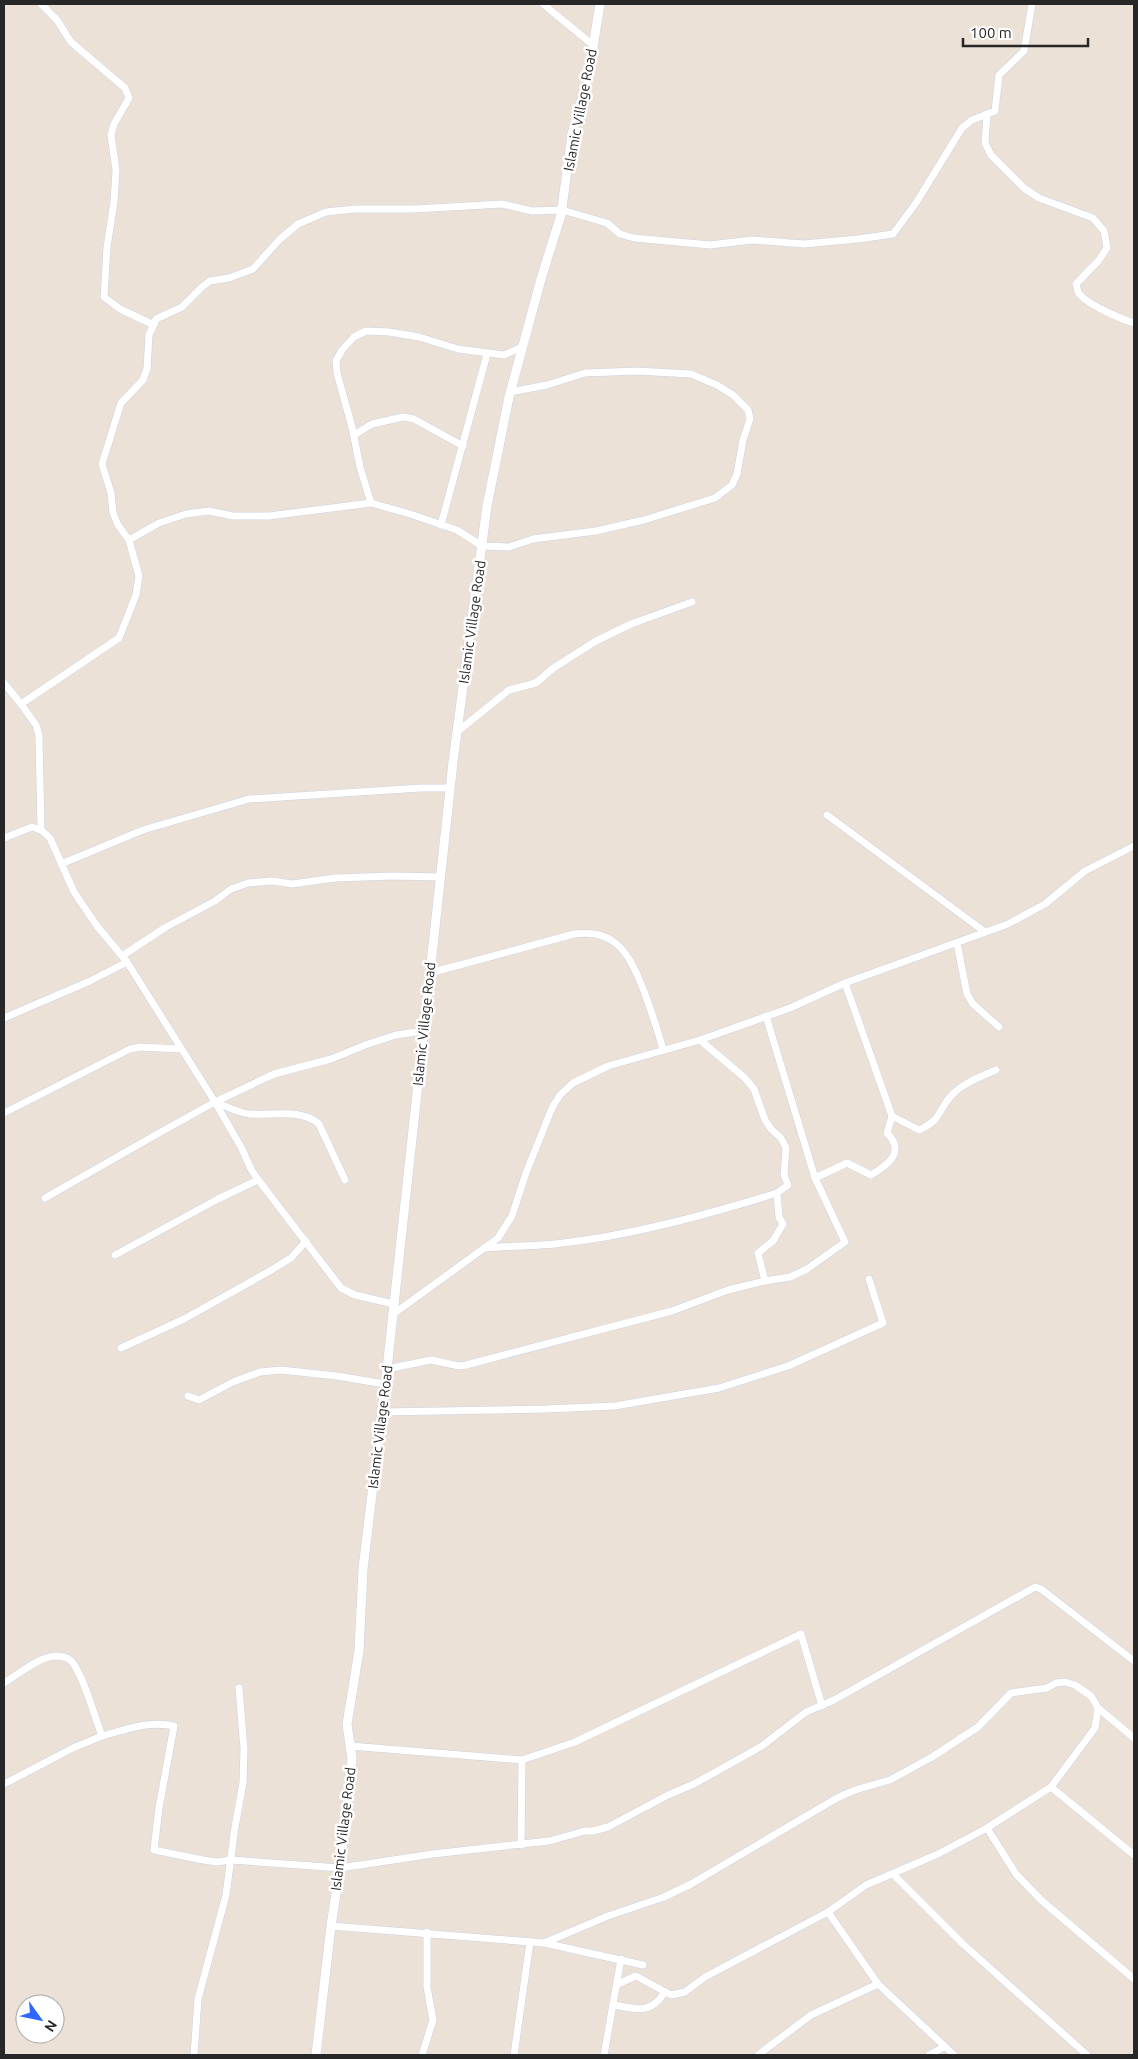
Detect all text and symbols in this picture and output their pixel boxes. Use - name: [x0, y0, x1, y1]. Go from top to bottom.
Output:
- scale bar: [963, 15, 1088, 47]
- text: 100 m: [970, 24, 1012, 41]
- street label: Islamic Village Road: [560, 47, 600, 173]
- street label: Islamic Village Road: [455, 559, 489, 685]
- street label: Islamic Village Road: [410, 961, 438, 1087]
- street label: Islamic Village Road: [364, 1364, 396, 1490]
- street label: Islamic Village Road: [327, 1766, 359, 1892]
- north arrow: [15, 1994, 65, 2044]
- text: N: [41, 2017, 60, 2035]

